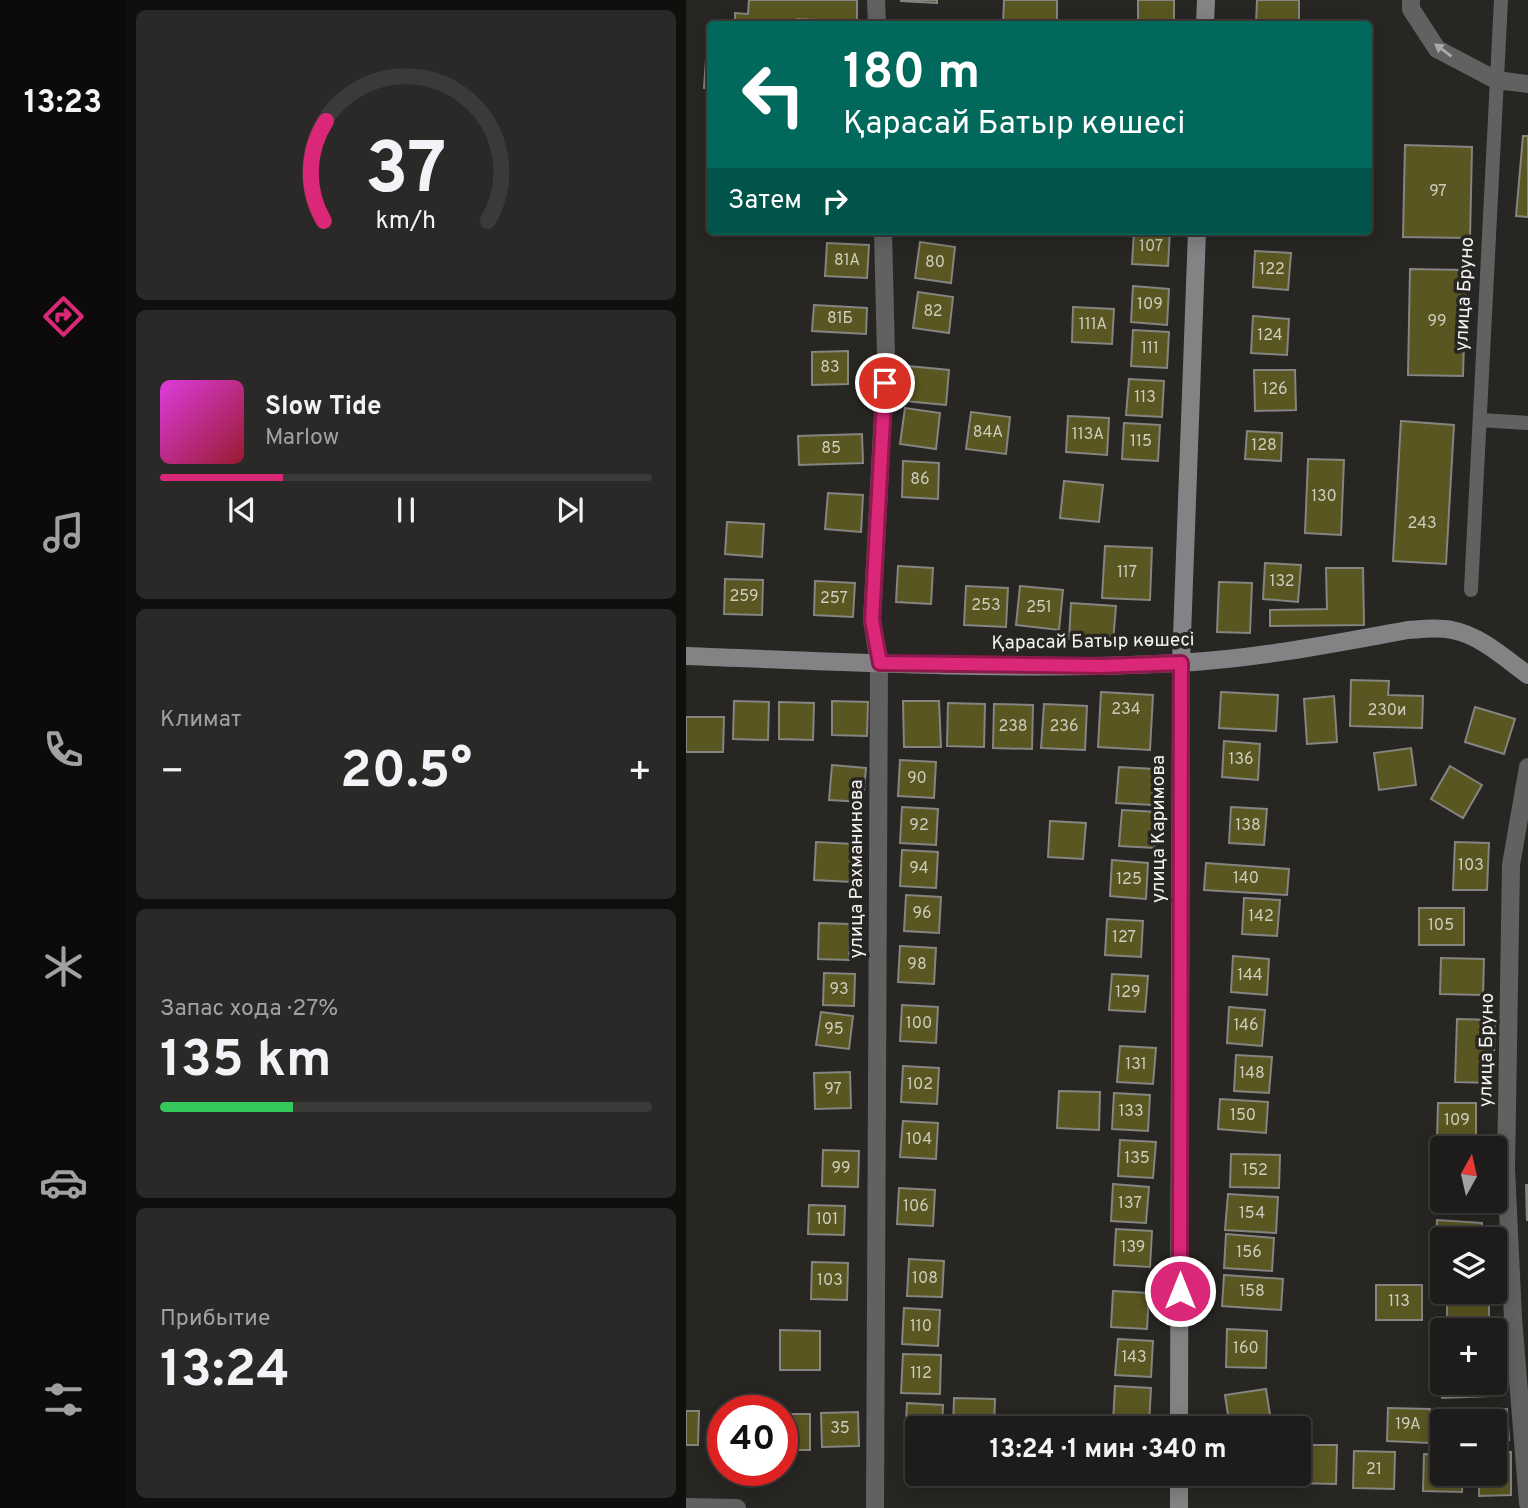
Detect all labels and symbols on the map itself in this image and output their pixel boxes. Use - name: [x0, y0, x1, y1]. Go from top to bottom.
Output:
- one-way arrow: [1433, 43, 1452, 57]
- house number: 97: [1429, 182, 1447, 202]
- street label: улица Бруно: [1450, 236, 1480, 352]
- house number: 107: [1139, 237, 1163, 257]
- house number: 81А: [834, 251, 860, 271]
- house number: 80: [925, 253, 945, 273]
- house number: 122: [1259, 260, 1285, 280]
- house number: 109: [1137, 295, 1163, 315]
- house number: 82: [923, 302, 943, 322]
- house number: 81Б: [827, 309, 853, 329]
- house number: 99: [1427, 312, 1447, 332]
- house number: 111А: [1079, 315, 1107, 335]
- house number: 124: [1257, 326, 1283, 346]
- house number: 111: [1141, 339, 1159, 359]
- pin: [855, 353, 915, 413]
- house number: 83: [820, 358, 840, 378]
- house number: 126: [1262, 380, 1288, 400]
- house number: 113: [1134, 388, 1156, 408]
- house number: 84А: [973, 423, 1003, 443]
- house number: 113А: [1072, 425, 1104, 445]
- house number: 115: [1130, 432, 1152, 452]
- house number: 128: [1251, 436, 1277, 456]
- house number: 85: [821, 439, 841, 459]
- house number: 86: [910, 470, 930, 490]
- house number: 130: [1311, 487, 1337, 507]
- house number: 243: [1407, 514, 1437, 534]
- house number: 117: [1117, 563, 1137, 583]
- house number: 132: [1269, 572, 1295, 592]
- house number: 259: [729, 587, 759, 607]
- house number: 257: [820, 589, 848, 609]
- house number: 253: [971, 596, 1001, 616]
- house number: 251: [1026, 598, 1052, 618]
- street label: Қарасай Батыр көшесі: [991, 628, 1195, 656]
- house number: 234: [1111, 700, 1141, 720]
- house number: 230и: [1368, 701, 1406, 721]
- house number: 238: [998, 717, 1028, 737]
- house number: 236: [1050, 717, 1078, 737]
- house number: 136: [1228, 750, 1254, 770]
- street label: улица Каримова: [1147, 755, 1171, 903]
- house number: 90: [907, 769, 927, 789]
- street label: улица Рахманинова: [845, 779, 869, 959]
- house number: 92: [909, 816, 929, 836]
- house number: 138: [1235, 816, 1261, 836]
- house number: 103: [1458, 856, 1484, 876]
- house number: 94: [909, 859, 929, 879]
- house number: 140: [1233, 869, 1259, 889]
- house number: 125: [1116, 870, 1142, 890]
- house number: 96: [912, 904, 932, 924]
- house number: 142: [1248, 907, 1274, 927]
- house number: 105: [1428, 916, 1454, 936]
- house number: 127: [1112, 928, 1136, 948]
- house number: 98: [907, 955, 927, 975]
- house number: 144: [1237, 966, 1263, 986]
- house number: 93: [829, 980, 849, 1000]
- house number: 129: [1115, 983, 1141, 1003]
- street label: улица Бруно: [1474, 993, 1500, 1107]
- house number: 100: [906, 1014, 932, 1034]
- house number: 146: [1233, 1016, 1259, 1036]
- house number: 95: [824, 1020, 844, 1040]
- house number: 131: [1125, 1055, 1147, 1075]
- house number: 148: [1239, 1064, 1265, 1084]
- house number: 102: [907, 1075, 933, 1095]
- house number: 97: [824, 1080, 842, 1100]
- house number: 133: [1118, 1102, 1144, 1122]
- house number: 150: [1230, 1106, 1256, 1126]
- house number: 109: [1444, 1111, 1470, 1131]
- house number: 104: [906, 1130, 932, 1150]
- north arrow: [1430, 1136, 1507, 1213]
- house number: 135: [1124, 1149, 1150, 1169]
- house number: 99: [831, 1159, 851, 1179]
- house number: 152: [1242, 1161, 1268, 1181]
- house number: 137: [1118, 1194, 1142, 1214]
- house number: 106: [903, 1197, 929, 1217]
- house number: 154: [1239, 1204, 1265, 1224]
- house number: 101: [816, 1210, 838, 1230]
- house number: 139: [1121, 1238, 1145, 1258]
- house number: 156: [1236, 1243, 1262, 1263]
- position arrow: [1143, 1254, 1217, 1328]
- house number: 108: [912, 1269, 938, 1289]
- house number: 103: [817, 1271, 843, 1291]
- house number: 158: [1239, 1282, 1265, 1302]
- house number: 113: [1388, 1292, 1410, 1312]
- house number: 110: [910, 1317, 932, 1337]
- house number: 160: [1233, 1339, 1259, 1359]
- house number: 143: [1121, 1348, 1147, 1368]
- house number: 112: [910, 1364, 932, 1384]
- speed limit sign: 40: [707, 1395, 798, 1486]
- house number: 19А: [1395, 1415, 1421, 1435]
- house number: 35: [830, 1419, 850, 1439]
- house number: 21: [1366, 1460, 1382, 1480]

